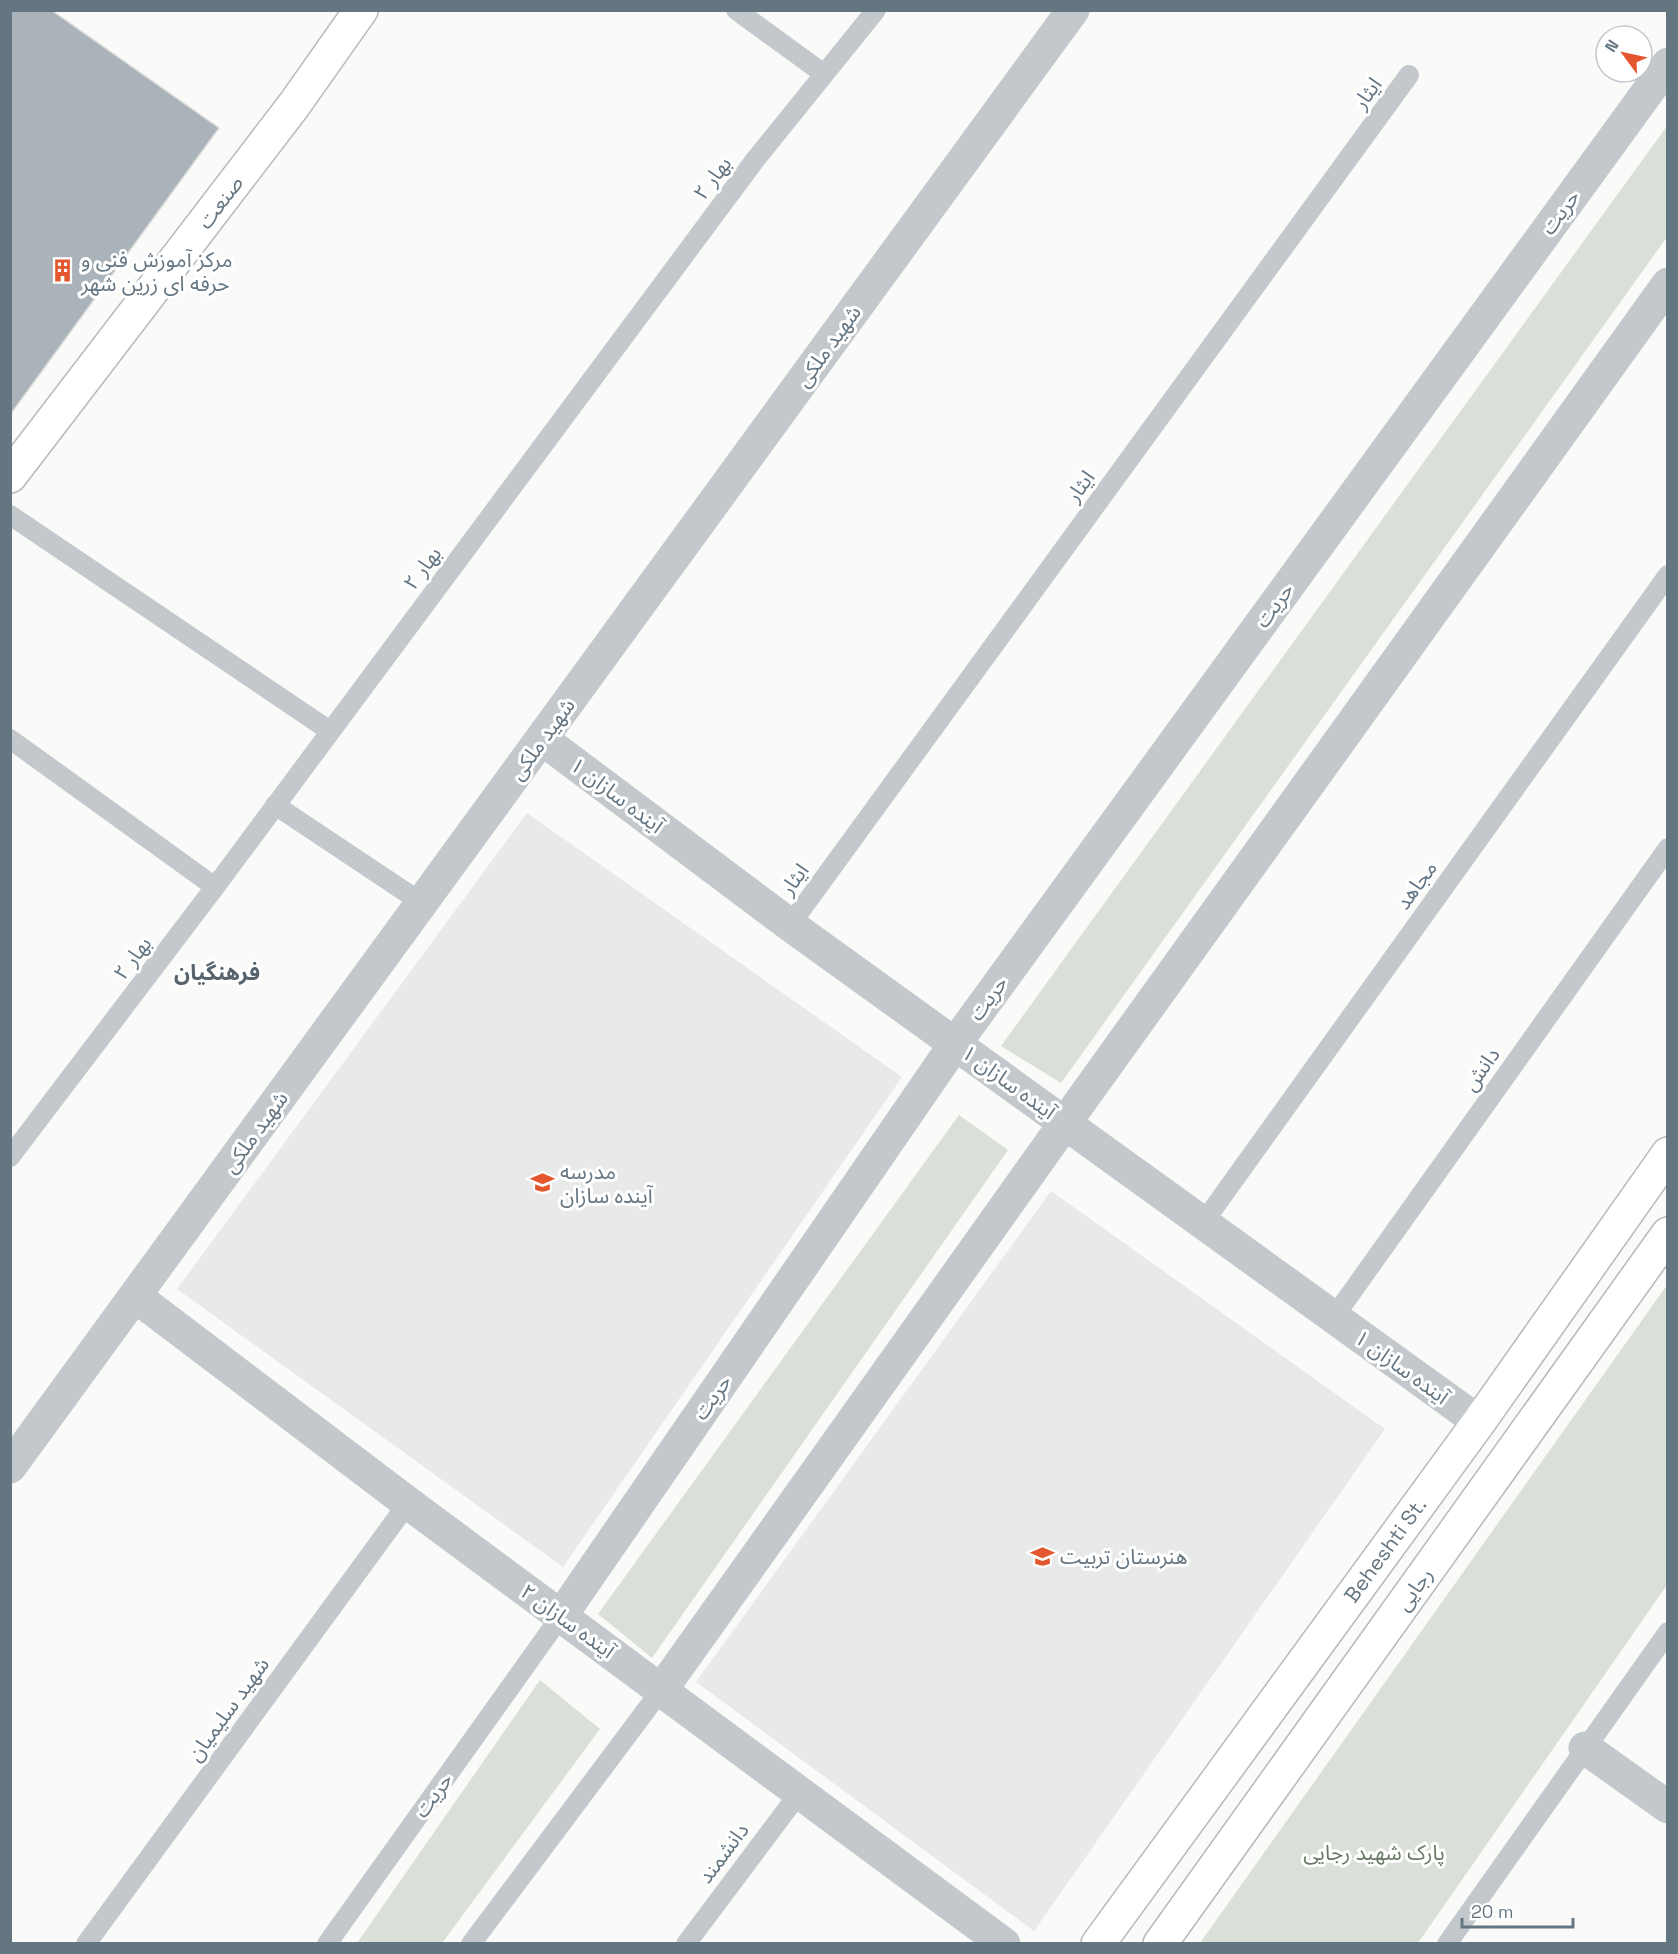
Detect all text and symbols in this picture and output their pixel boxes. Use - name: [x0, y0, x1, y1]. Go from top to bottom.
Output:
- north arrow: [1594, 24, 1654, 84]
- text: N: [1600, 36, 1624, 56]
- street label: ایثار: [1346, 72, 1388, 115]
- street label: بهار ۲: [687, 151, 737, 205]
- street label: صنعت: [191, 170, 249, 234]
- street label: حریت: [1535, 184, 1585, 240]
- place label: مرکز آموزش فنی و حرفه ای زرین شهر: [80, 246, 232, 297]
- building icon: مرکز آموزش فنی و حرفه ای زرین شهر: [50, 258, 76, 284]
- street label: شهید ملکی: [789, 300, 867, 392]
- street label: ایثار: [1059, 465, 1101, 508]
- street label: بهار ۲: [397, 541, 447, 595]
- street label: حریت: [1249, 577, 1299, 633]
- street label: شهید ملکی: [503, 693, 581, 785]
- street label: آینده سازان ۱: [565, 751, 670, 839]
- street label: مجاهد: [1389, 855, 1443, 915]
- street label: ایثار: [773, 858, 815, 901]
- street label: بهار ۲: [107, 931, 157, 985]
- district label: فرهنگیان: [174, 958, 260, 986]
- street label: حریت: [963, 970, 1013, 1026]
- street label: آینده سازان ۱: [957, 1039, 1062, 1126]
- street label: دانش: [1456, 1042, 1506, 1096]
- street label: شهید ملکی: [216, 1086, 294, 1178]
- place label: مدرسه آینده سازان: [560, 1158, 653, 1209]
- school or university icon: مدرسه آینده سازان: [529, 1170, 555, 1196]
- street label: آینده سازان ۱: [1350, 1324, 1455, 1411]
- street label: حریت: [687, 1369, 737, 1425]
- street label: Beheshti St.: [1338, 1492, 1432, 1608]
- school or university icon: هنرستان تربیت: [1029, 1543, 1055, 1569]
- place label: هنرستان تربیت: [1060, 1543, 1188, 1570]
- street label: رجایی: [1389, 1562, 1439, 1616]
- street label: آینده سازان ۲: [516, 1578, 621, 1665]
- street label: شهید سلیمیان: [181, 1651, 275, 1767]
- street label: حریت: [408, 1767, 458, 1823]
- street label: دانشمند: [691, 1817, 755, 1889]
- park label: پارک شهید رجایی: [1303, 1839, 1445, 1866]
- scale bar: [1462, 1891, 1573, 1929]
- text: 20 m: [1471, 1900, 1514, 1923]

